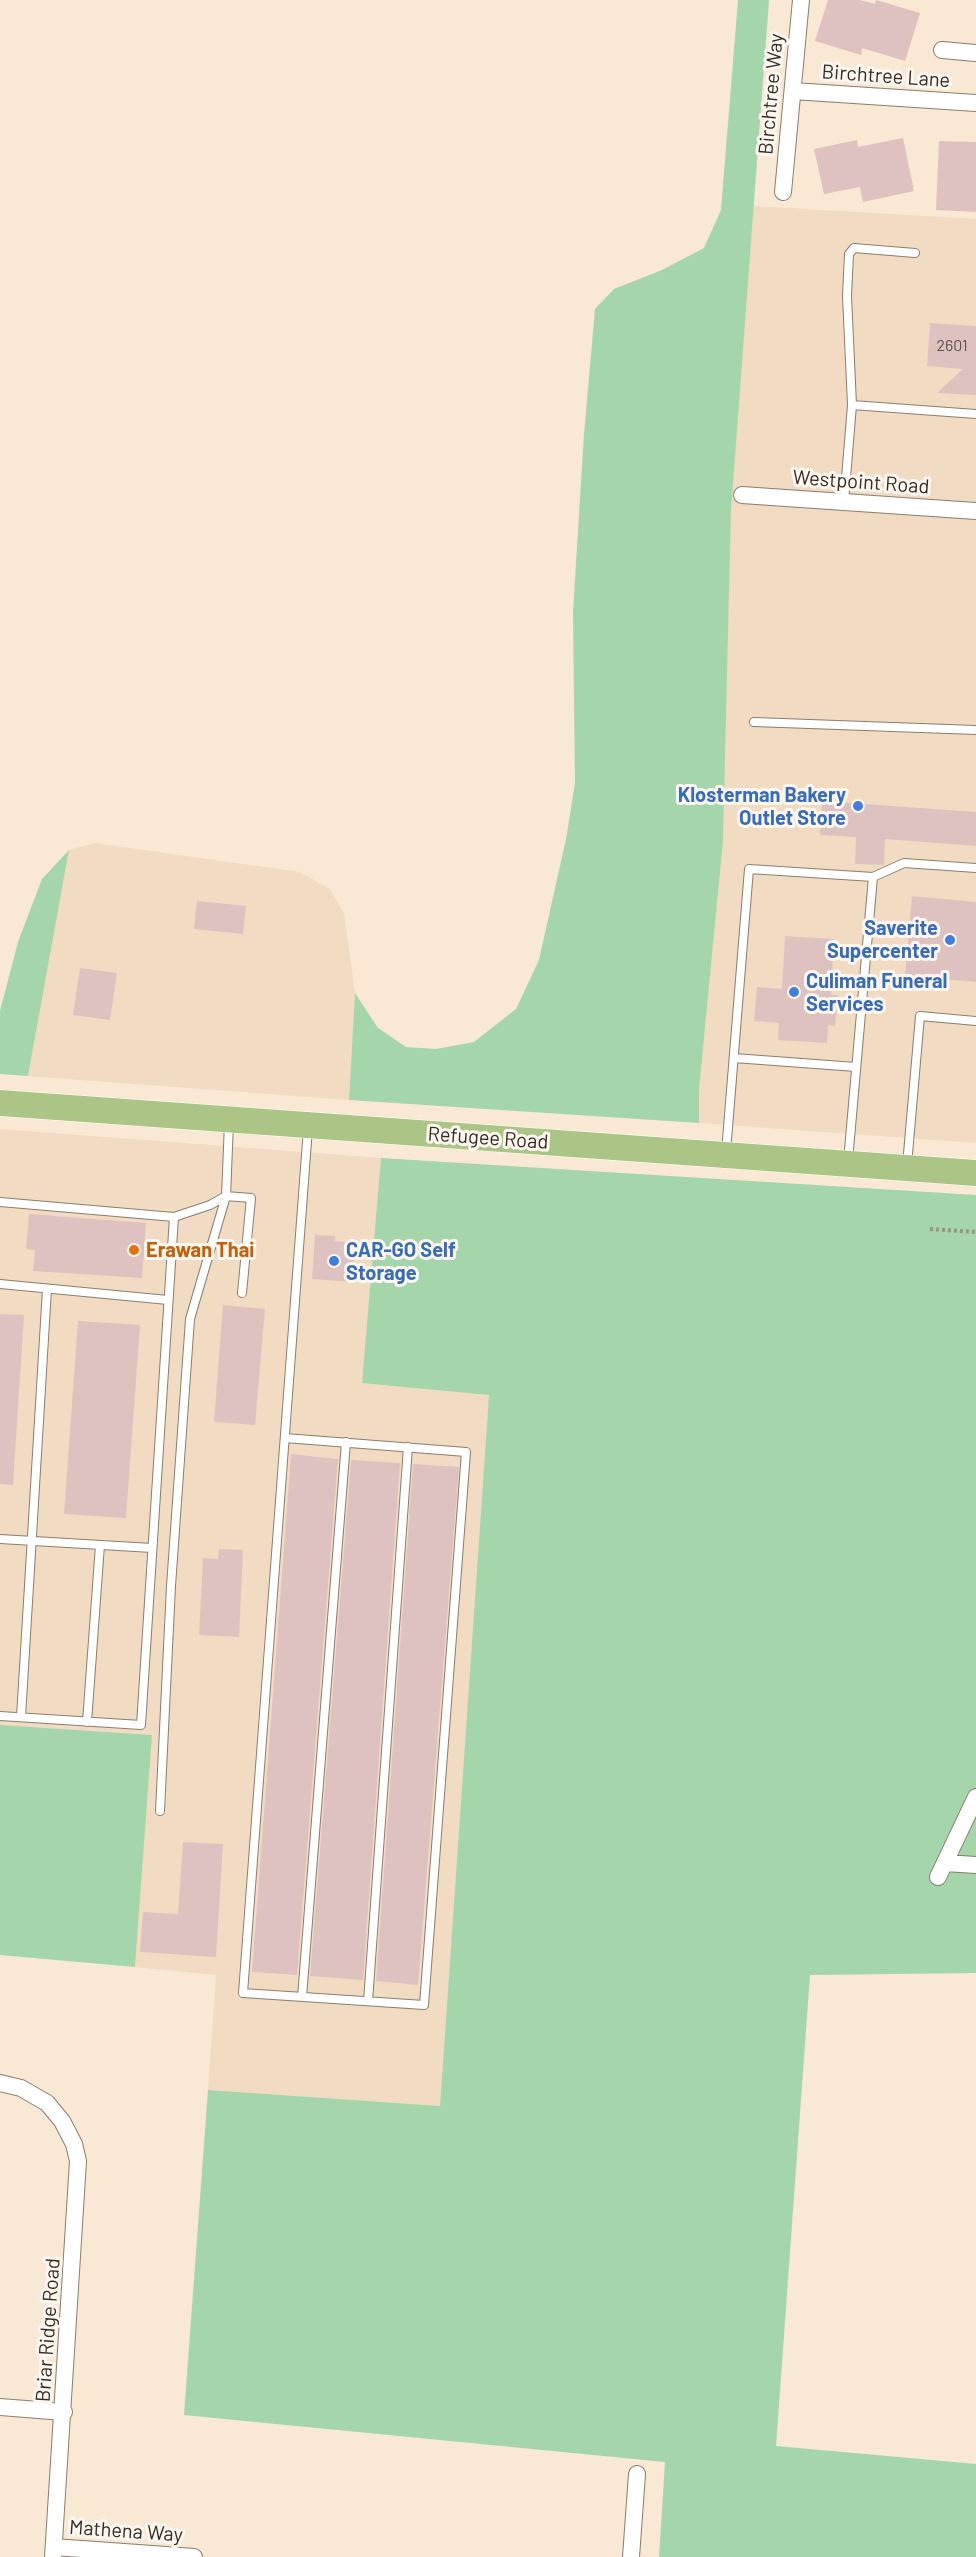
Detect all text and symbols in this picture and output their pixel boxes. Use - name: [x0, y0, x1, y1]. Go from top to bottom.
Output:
- street label: Birchtree Way: [754, 32, 788, 156]
- street label: Birchtree Lane: [821, 60, 951, 92]
- house number: 2601: [936, 336, 968, 356]
- street label: Westpoint Road: [792, 465, 930, 499]
- place label: Klosterman Bakery Outlet Store: [678, 783, 846, 830]
- marker: Klosterman Bakery Outlet Store: [851, 799, 865, 813]
- place label: Saverite Supercenter: [827, 916, 938, 963]
- marker: Saverite Supercenter: [943, 933, 957, 947]
- place label: Culiman Funeral Services: [806, 969, 947, 1016]
- marker: Culiman Funeral Services: [787, 985, 801, 999]
- street label: Refugee Road: [427, 1122, 549, 1154]
- place label: Erawan Thai: [146, 1238, 254, 1262]
- place label: CAR-GO Self Storage: [346, 1238, 456, 1285]
- marker: Erawan Thai: [127, 1243, 141, 1257]
- marker: CAR-GO Self Storage: [327, 1254, 341, 1268]
- street label: Briar Ridge Road: [31, 2257, 65, 2403]
- street label: Mathena Way: [68, 2515, 184, 2547]

